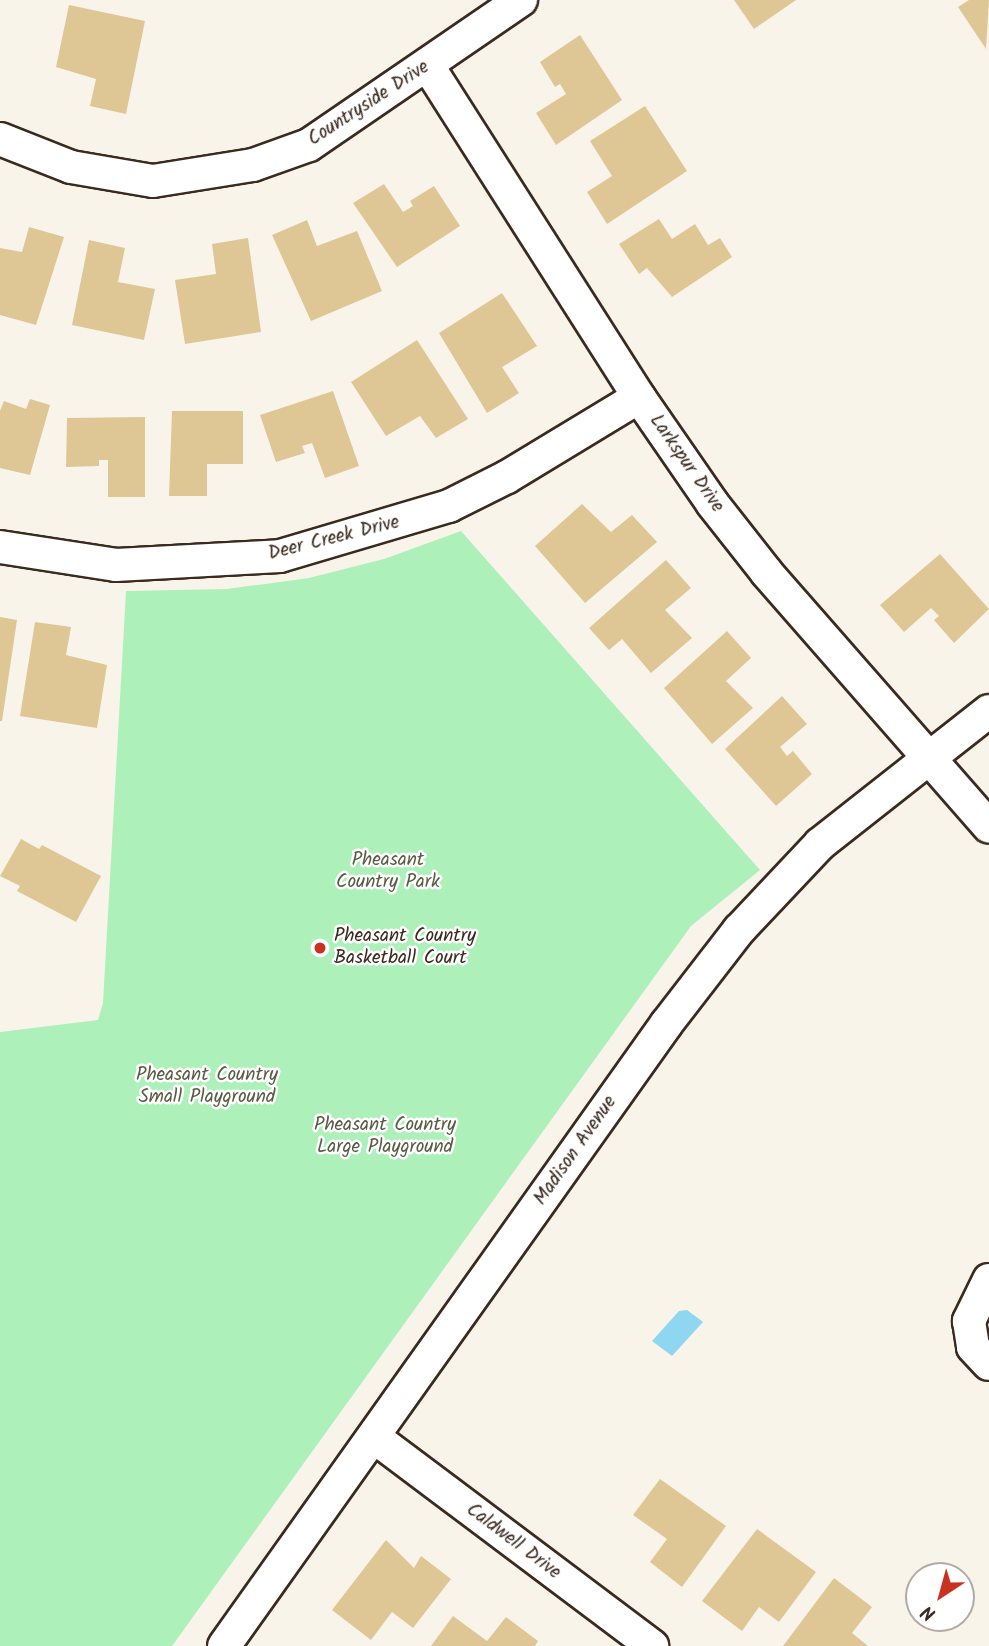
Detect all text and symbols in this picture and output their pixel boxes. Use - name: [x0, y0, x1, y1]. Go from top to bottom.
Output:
- street label: Countryside Drive: [304, 56, 434, 152]
- street label: Larkspur Drive: [644, 411, 728, 517]
- street label: Deer Creek Drive: [266, 512, 402, 566]
- park label: Pheasant Country Park: [336, 850, 440, 894]
- place label: Pheasant Country Basketball Court: [334, 926, 476, 970]
- marker: Pheasant Country Basketball Court: [312, 940, 328, 956]
- park label: Pheasant Country Small Playground: [136, 1065, 278, 1109]
- street label: Madison Avenue: [530, 1092, 622, 1210]
- park label: Pheasant Country Large Playground: [314, 1115, 456, 1159]
- street label: Caldwell Drive: [461, 1499, 565, 1585]
- north arrow: [905, 1562, 975, 1632]
- text: N: [915, 1597, 943, 1628]

